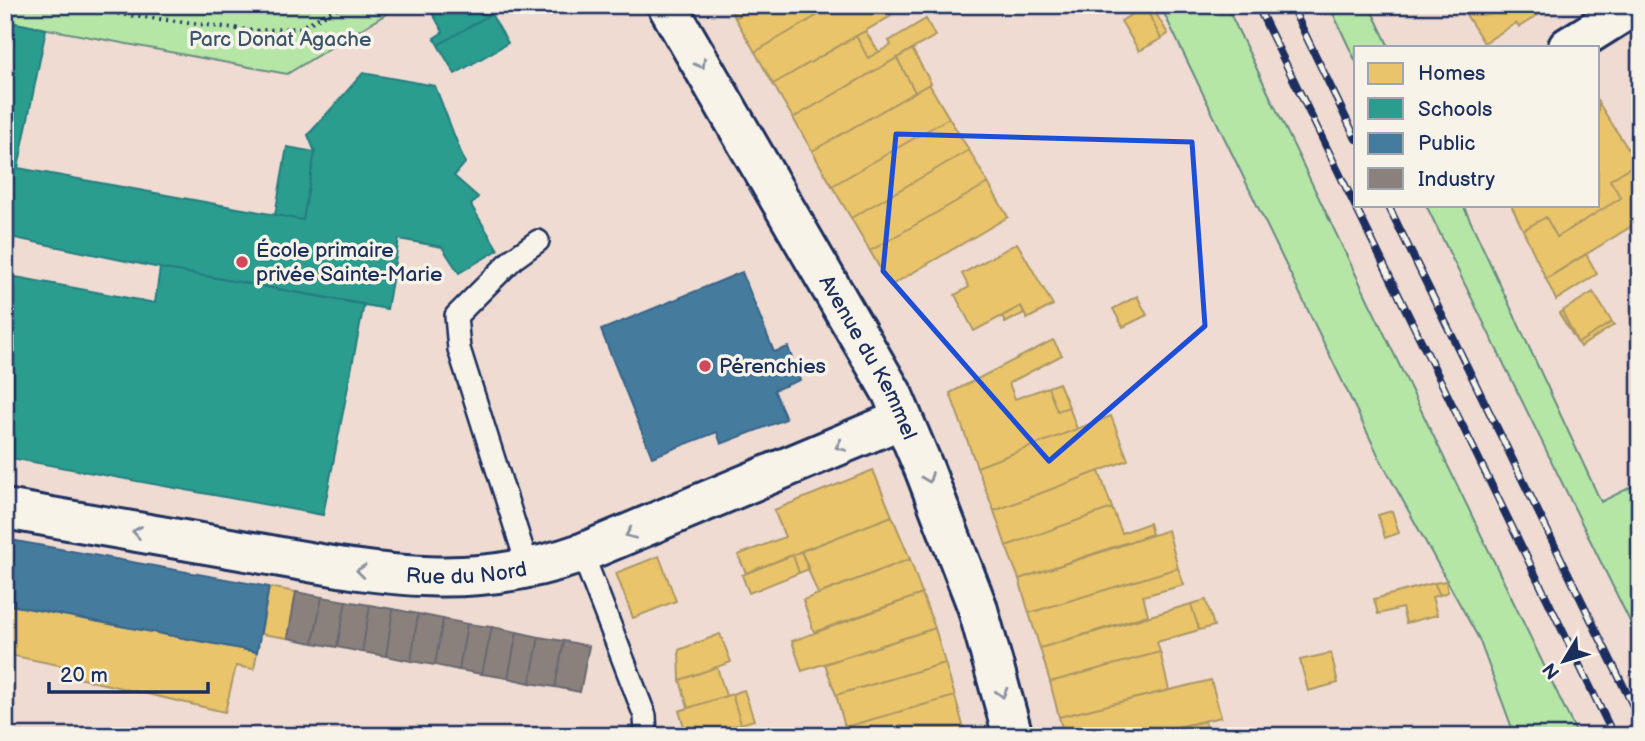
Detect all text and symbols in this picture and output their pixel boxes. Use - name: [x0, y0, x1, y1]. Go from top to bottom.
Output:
- park label: Parc Donat Agache: [189, 27, 371, 52]
- legend: [1354, 46, 1600, 206]
- one-way arrow: [693, 57, 706, 70]
- text: Homes: [1418, 61, 1486, 86]
- text: Schools: [1418, 97, 1492, 122]
- text: Public: [1418, 131, 1476, 156]
- text: Industry: [1418, 167, 1496, 192]
- place label: École primaire privée Sainte-Marie: [256, 238, 442, 287]
- marker: École primaire privée Sainte-Marie: [234, 254, 250, 270]
- street label: Avenue du Kemmel: [814, 271, 923, 443]
- place label: Pérenchies: [719, 354, 826, 379]
- marker: Pérenchies: [697, 358, 713, 374]
- one-way arrow: [834, 437, 846, 451]
- one-way arrow: [920, 472, 934, 484]
- one-way arrow: [131, 525, 143, 540]
- one-way arrow: [625, 525, 637, 539]
- street label: Rue du Nord: [405, 556, 529, 589]
- one-way arrow: [355, 564, 367, 579]
- north arrow: [1530, 626, 1600, 696]
- scale bar: [49, 650, 208, 694]
- text: N: [1538, 658, 1565, 683]
- text: 20 m: [60, 663, 108, 688]
- one-way arrow: [994, 687, 1008, 699]

